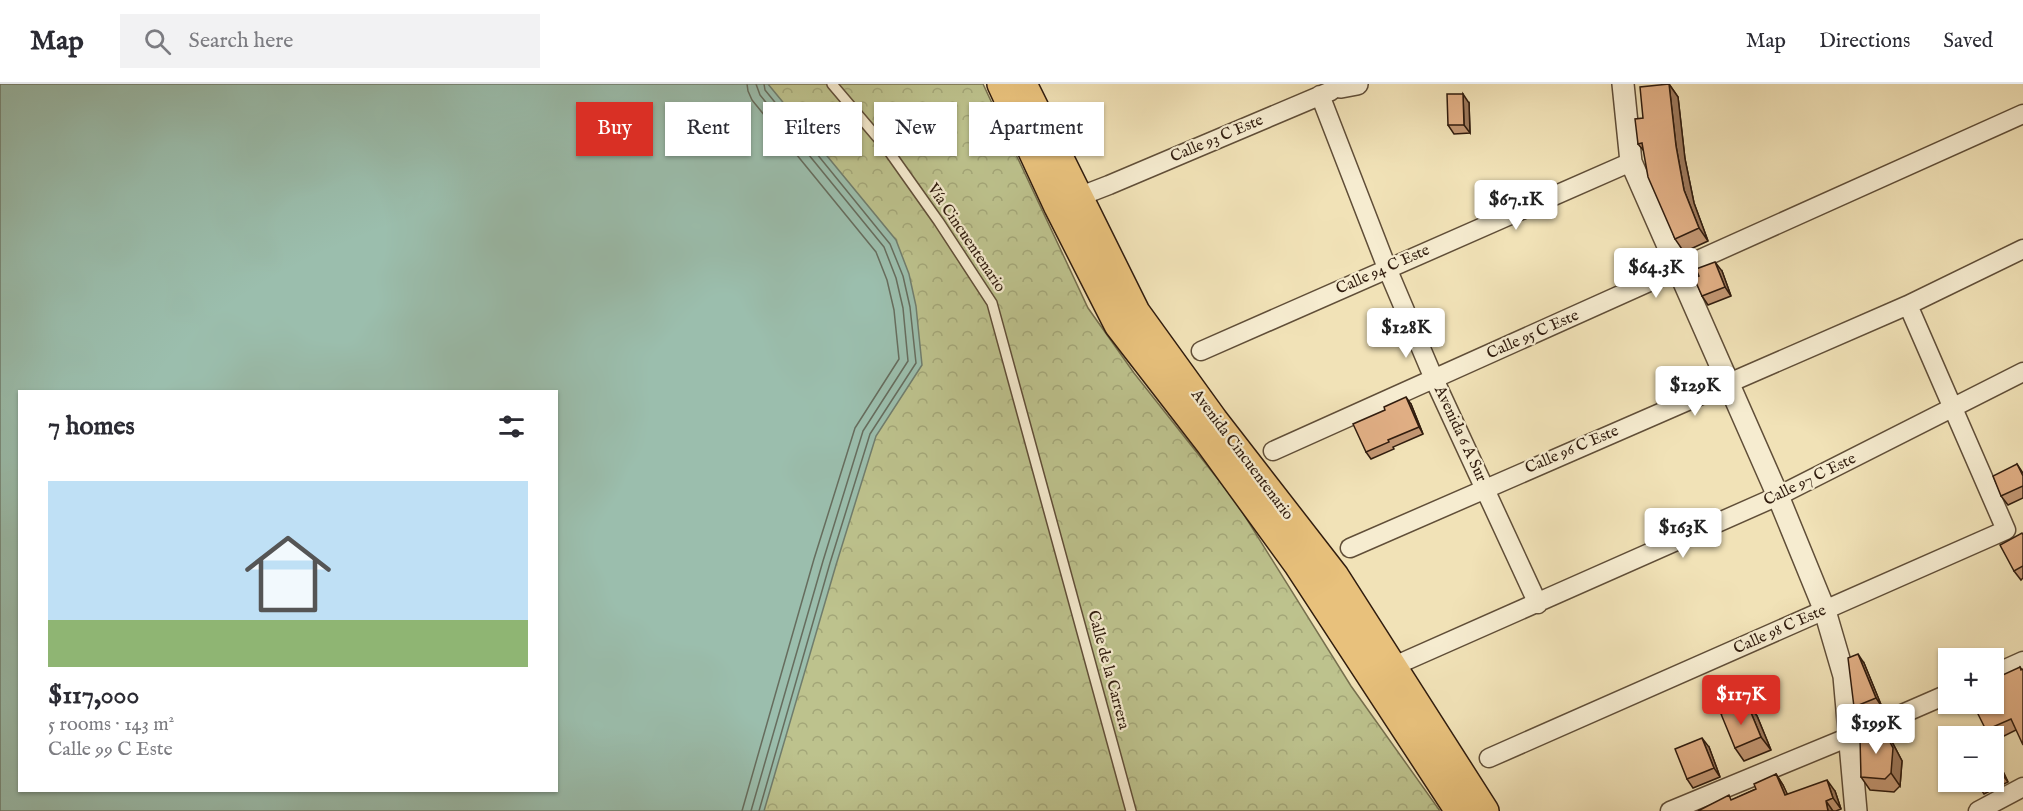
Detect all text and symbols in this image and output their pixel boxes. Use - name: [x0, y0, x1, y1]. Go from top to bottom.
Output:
- search box: [120, 14, 540, 68]
- text: Map: [30, 24, 84, 59]
- icon: search: [141, 25, 174, 58]
- text: Search here: [189, 27, 293, 55]
- text: Map: [1746, 28, 1786, 55]
- text: Directions: [1819, 28, 1910, 55]
- text: Saved: [1943, 28, 1993, 55]
- chip: Buy: [576, 102, 653, 156]
- chip: Rent: [665, 102, 751, 156]
- chip: Filters: [763, 102, 862, 156]
- chip: New: [874, 102, 957, 156]
- chip: Apartment: [969, 102, 1104, 156]
- street label: Calle 93 C Este: [1168, 110, 1266, 168]
- street label: Vía Cincuentenario: [922, 179, 1010, 296]
- pin: $67.1K: [1467, 180, 1565, 231]
- text: $67.1K: [1488, 187, 1544, 212]
- street label: Calle 94 C Este: [1333, 240, 1433, 300]
- pin: $64.3K: [1607, 248, 1705, 299]
- text: $64.3K: [1628, 255, 1684, 280]
- street label: Calle 95 C Este: [1484, 306, 1582, 364]
- pin: $128K: [1364, 308, 1448, 359]
- text: $128K: [1381, 315, 1431, 340]
- pin: $129K: [1653, 366, 1737, 417]
- text: $129K: [1669, 373, 1721, 398]
- street label: Avenida 6 A Sur: [1429, 382, 1491, 485]
- street label: Avenida Cincuentenario: [1186, 385, 1298, 525]
- text: 7 homes: [48, 410, 135, 443]
- icon: filters: [495, 410, 528, 443]
- street label: Calle 96 C Este: [1522, 421, 1622, 479]
- street label: Calle 97 C Este: [1761, 449, 1859, 511]
- pin: $163K: [1641, 508, 1725, 559]
- text: $163K: [1659, 515, 1707, 540]
- icon: home: [234, 520, 342, 628]
- street label: Calle 98 C Este: [1731, 601, 1829, 659]
- street label: Calle de la Carrera: [1083, 608, 1134, 732]
- map controls: [1938, 648, 2004, 792]
- button: +: [1938, 648, 2004, 714]
- pin: $117K: [1699, 675, 1783, 726]
- text: $117,000: [48, 679, 139, 712]
- text: $117K: [1716, 682, 1766, 707]
- pin: $199K: [1834, 704, 1918, 755]
- text: $199K: [1851, 711, 1901, 736]
- text: 5 rooms · 143 m²: [48, 712, 174, 737]
- button: −: [1938, 726, 2004, 792]
- text: Calle 99 C Este: [48, 737, 173, 762]

